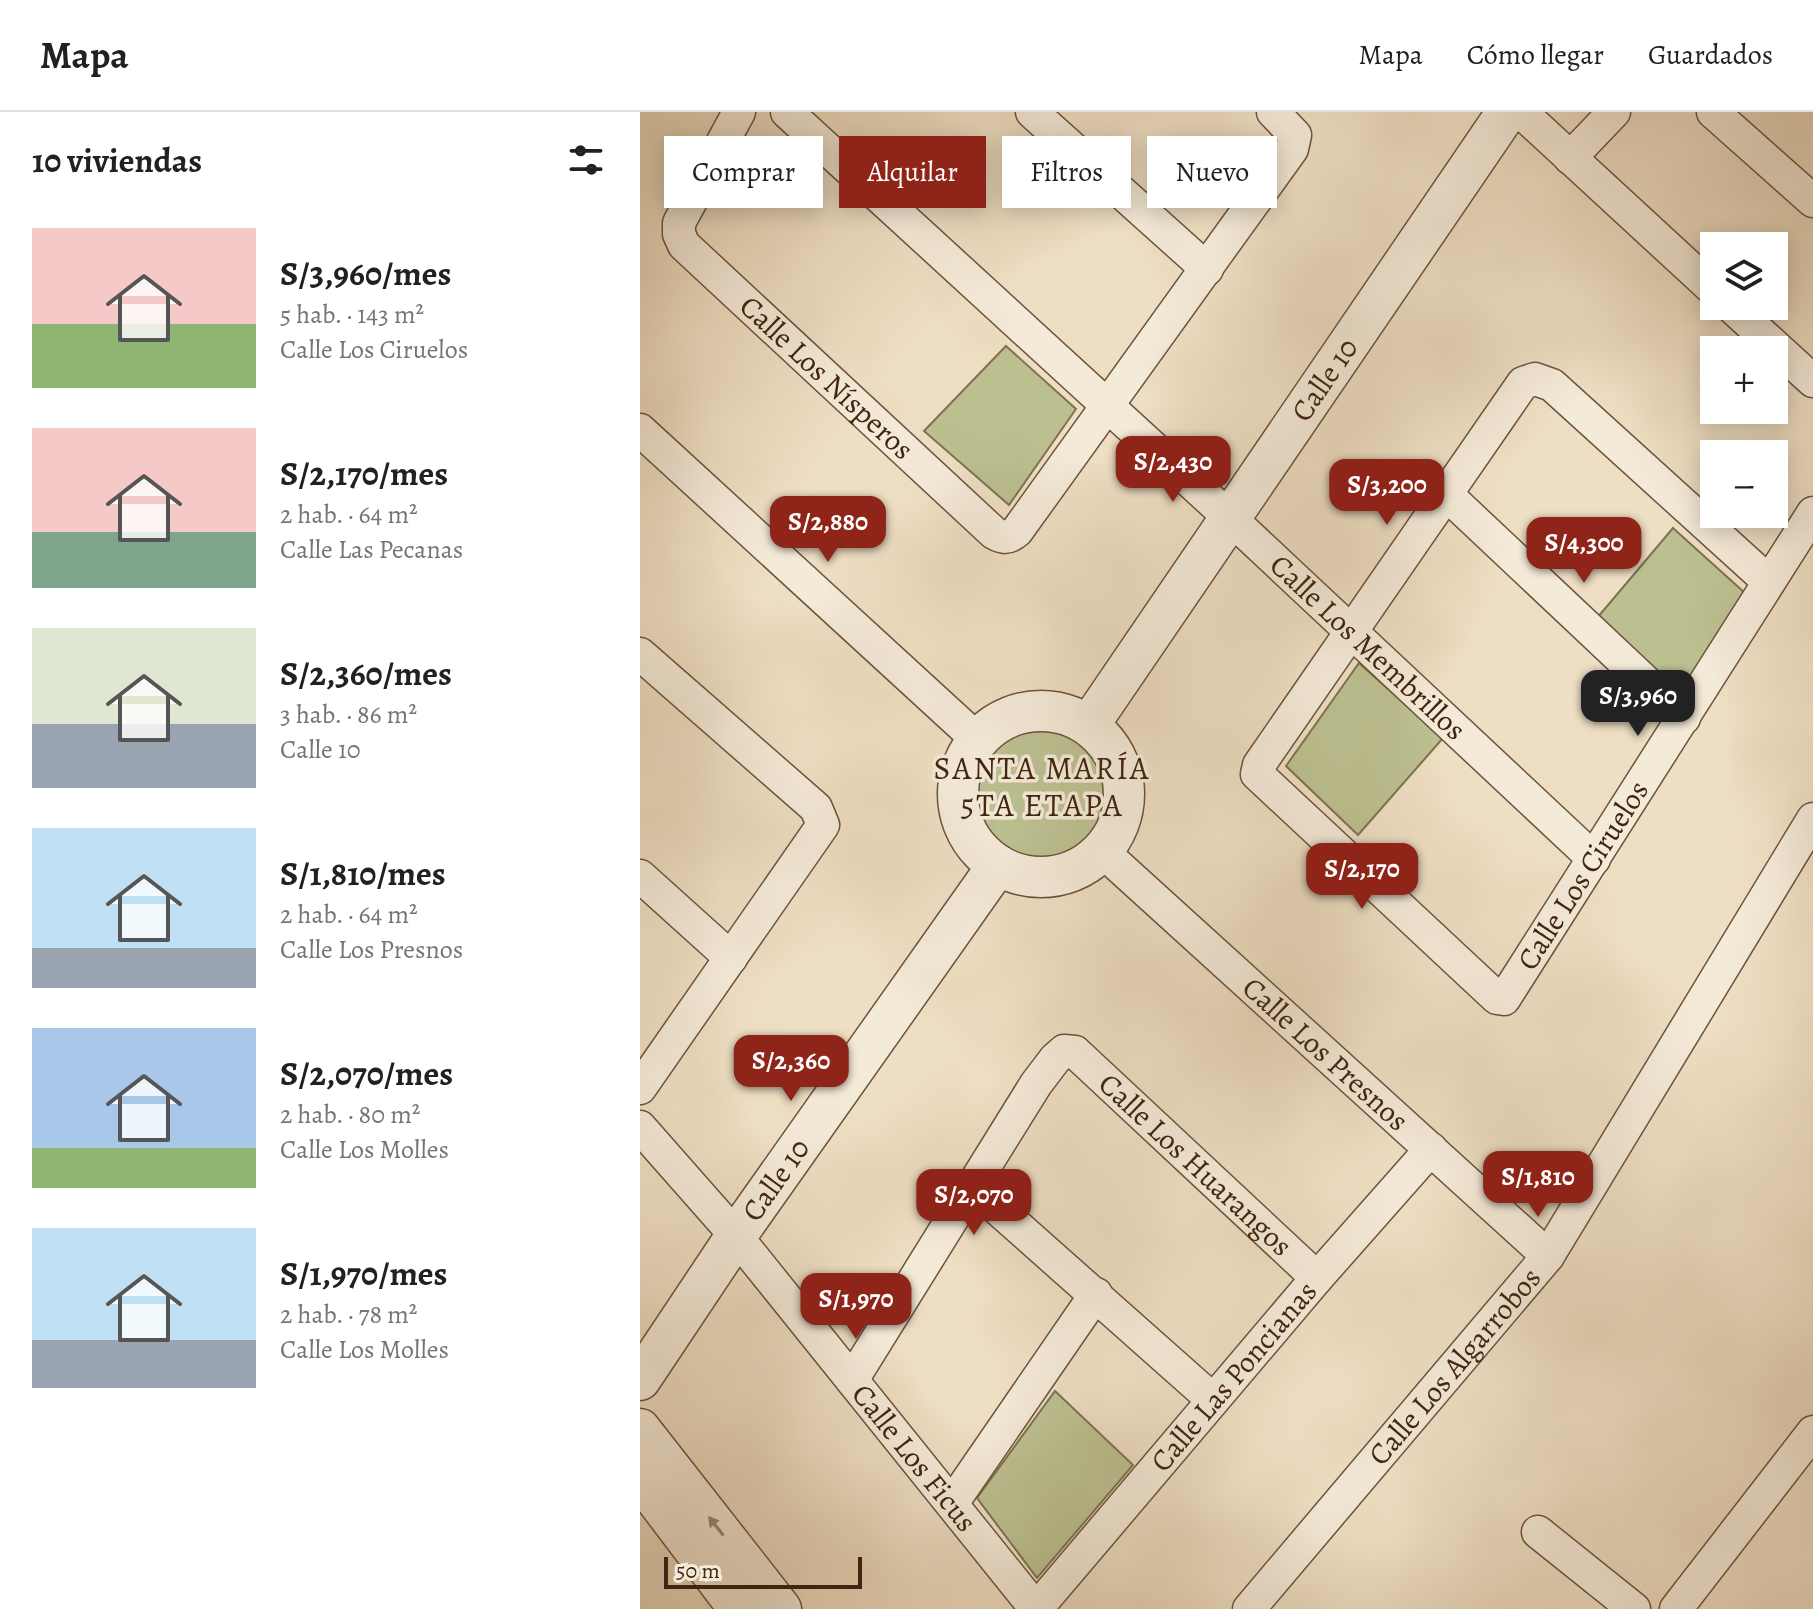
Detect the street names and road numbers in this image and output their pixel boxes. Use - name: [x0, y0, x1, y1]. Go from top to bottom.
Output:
- street label: Calle Los Nísperos: [731, 287, 922, 469]
- street label: Calle 10: [1282, 330, 1367, 429]
- street label: Calle Los Membrillos: [1261, 545, 1475, 749]
- street label: Calle Los Ciruelos: [1508, 773, 1658, 978]
- street label: Calle Los Presnos: [1234, 968, 1417, 1140]
- street label: Calle Los Huarangos: [1090, 1064, 1301, 1265]
- street label: Calle 10: [733, 1130, 819, 1229]
- street label: Calle Los Algarrobos: [1359, 1259, 1550, 1474]
- street label: Calle Las Poncianas: [1141, 1272, 1326, 1480]
- street label: Calle Los Ficus: [843, 1375, 986, 1540]

